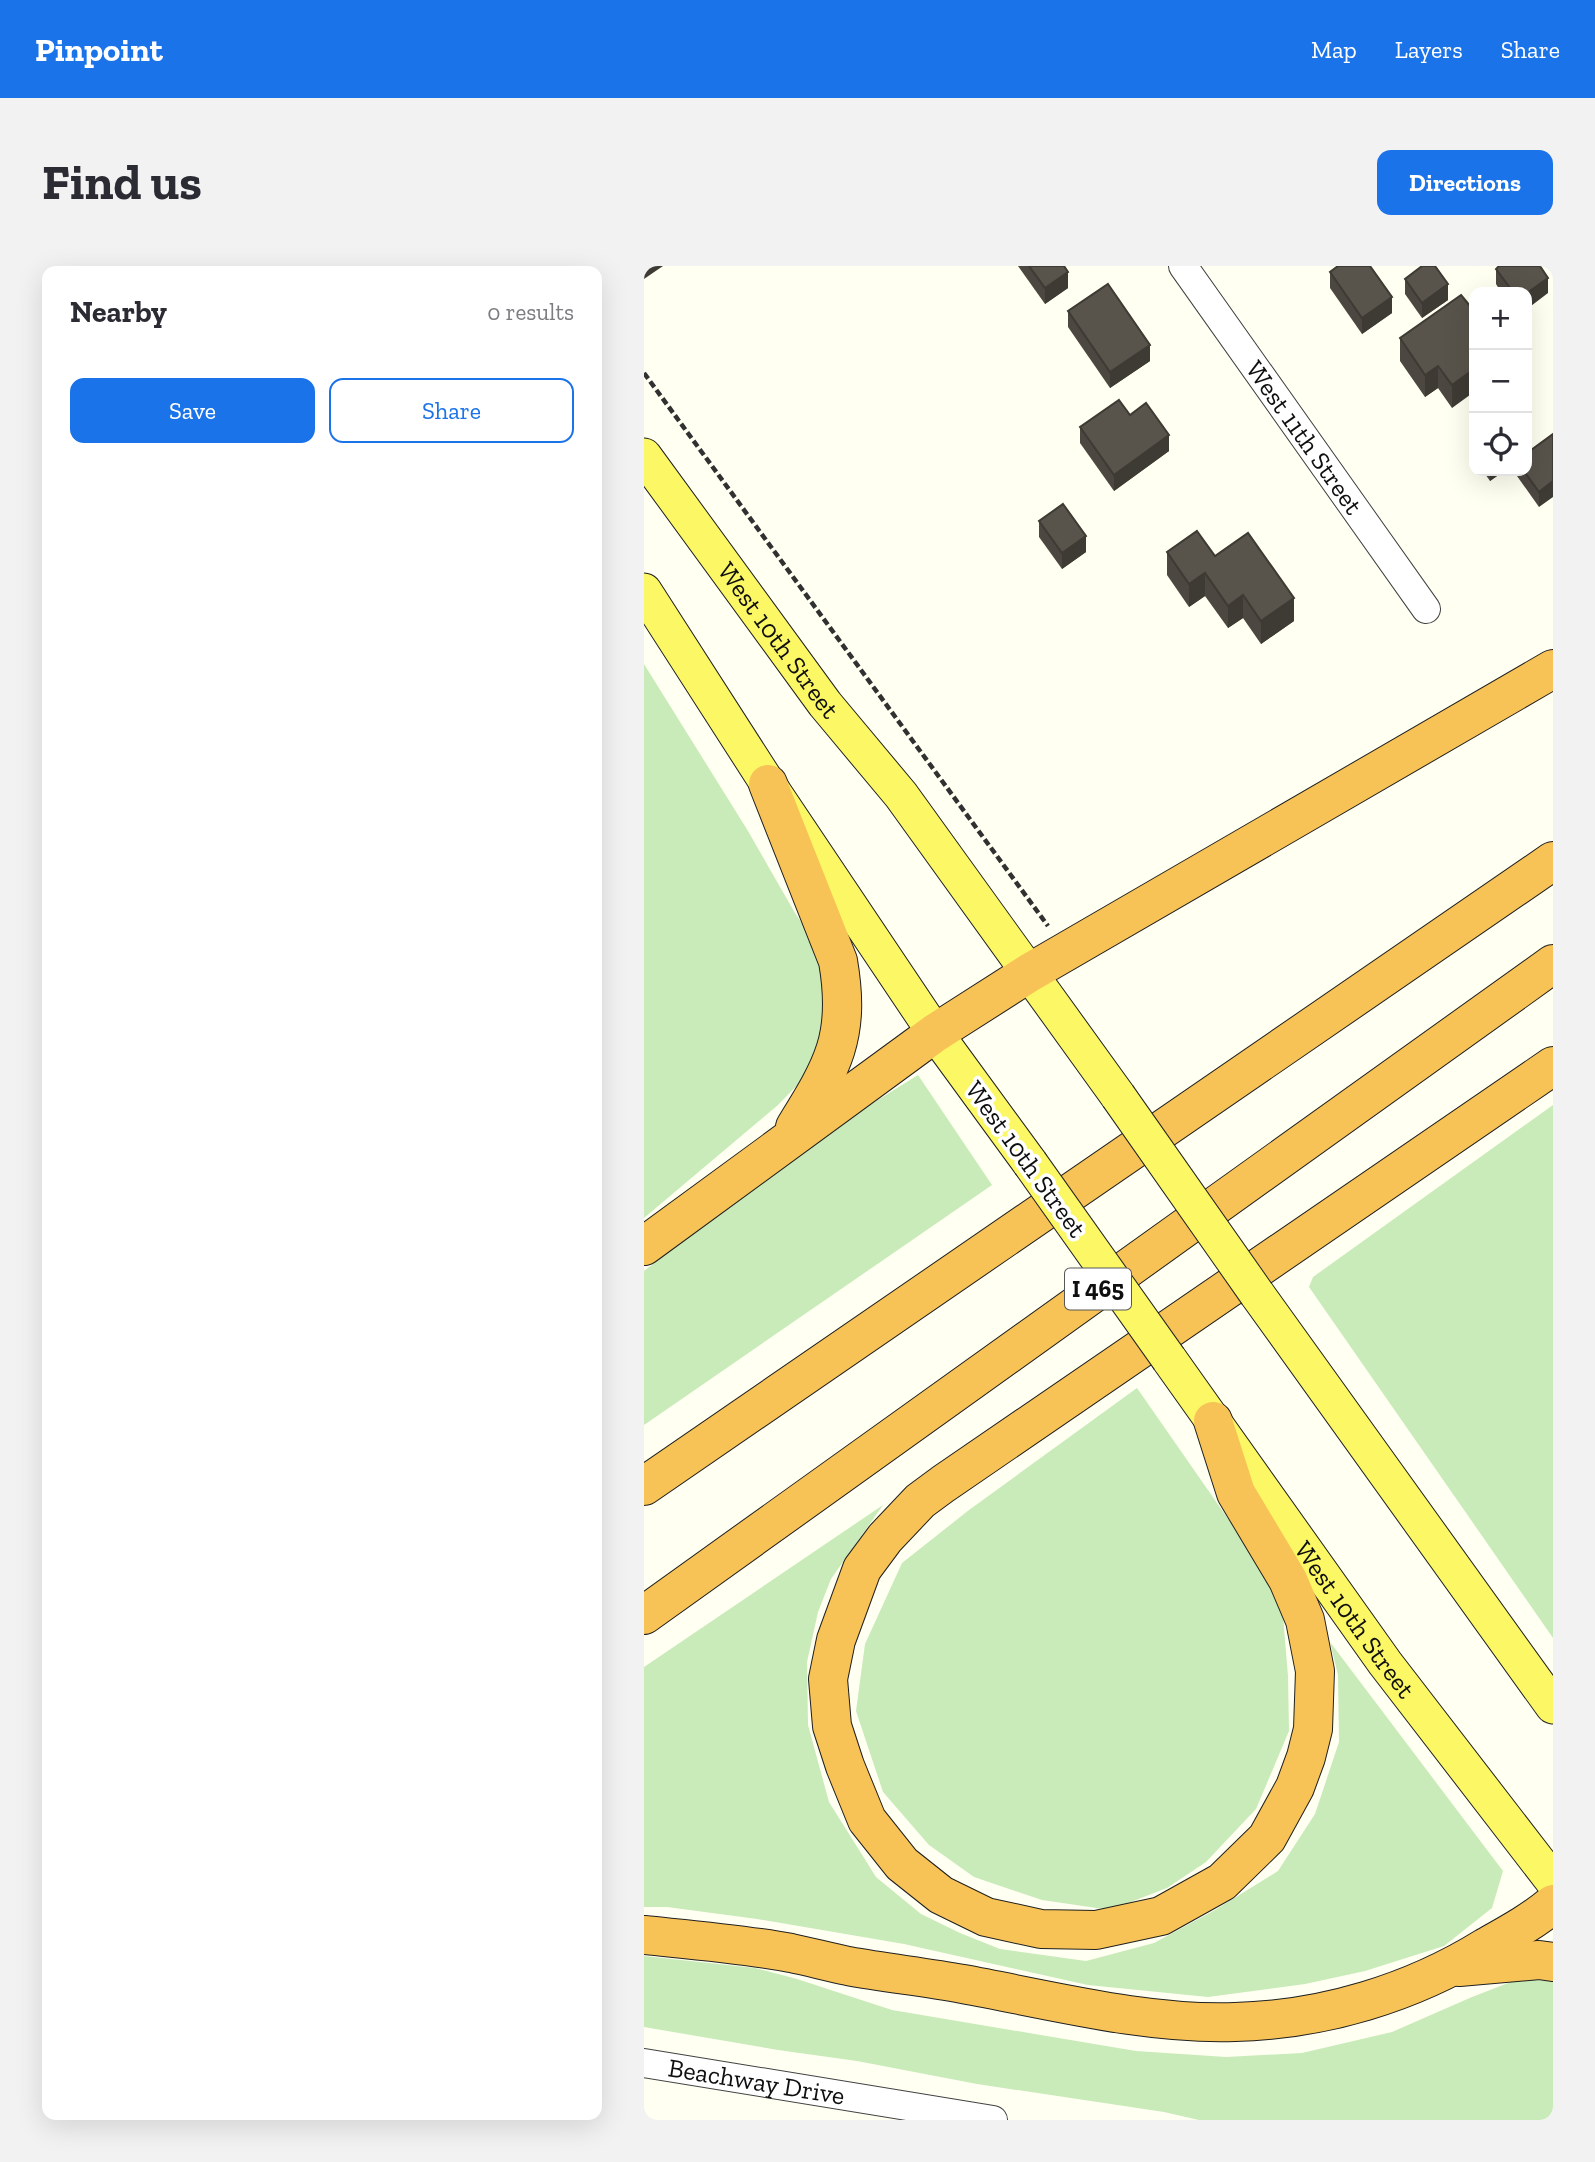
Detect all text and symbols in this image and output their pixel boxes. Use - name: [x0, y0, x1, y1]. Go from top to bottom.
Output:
- text: Pinpoint: [35, 30, 163, 69]
- text: Map: [1311, 35, 1357, 64]
- text: Layers: [1395, 35, 1463, 64]
- text: Share: [1501, 35, 1560, 64]
- button: Directions: [1377, 150, 1553, 215]
- text: Find us: [42, 153, 202, 212]
- map controls: [1469, 287, 1532, 476]
- button: +: [1469, 287, 1532, 350]
- text: Nearby: [70, 294, 167, 330]
- text: 0 results: [487, 298, 574, 326]
- button: −: [1469, 350, 1532, 413]
- street label: West 11th Street: [1239, 354, 1370, 521]
- button: Save: [70, 378, 315, 443]
- button: Share: [329, 378, 574, 443]
- button: locate: [1469, 413, 1532, 476]
- street label: West 10th Street: [711, 556, 846, 725]
- street label: West 10th Street: [959, 1075, 1094, 1244]
- road number: I 465: [1065, 1268, 1131, 1310]
- street label: West 10th Street: [1288, 1535, 1422, 1705]
- street label: Beachway Drive: [666, 2051, 847, 2112]

